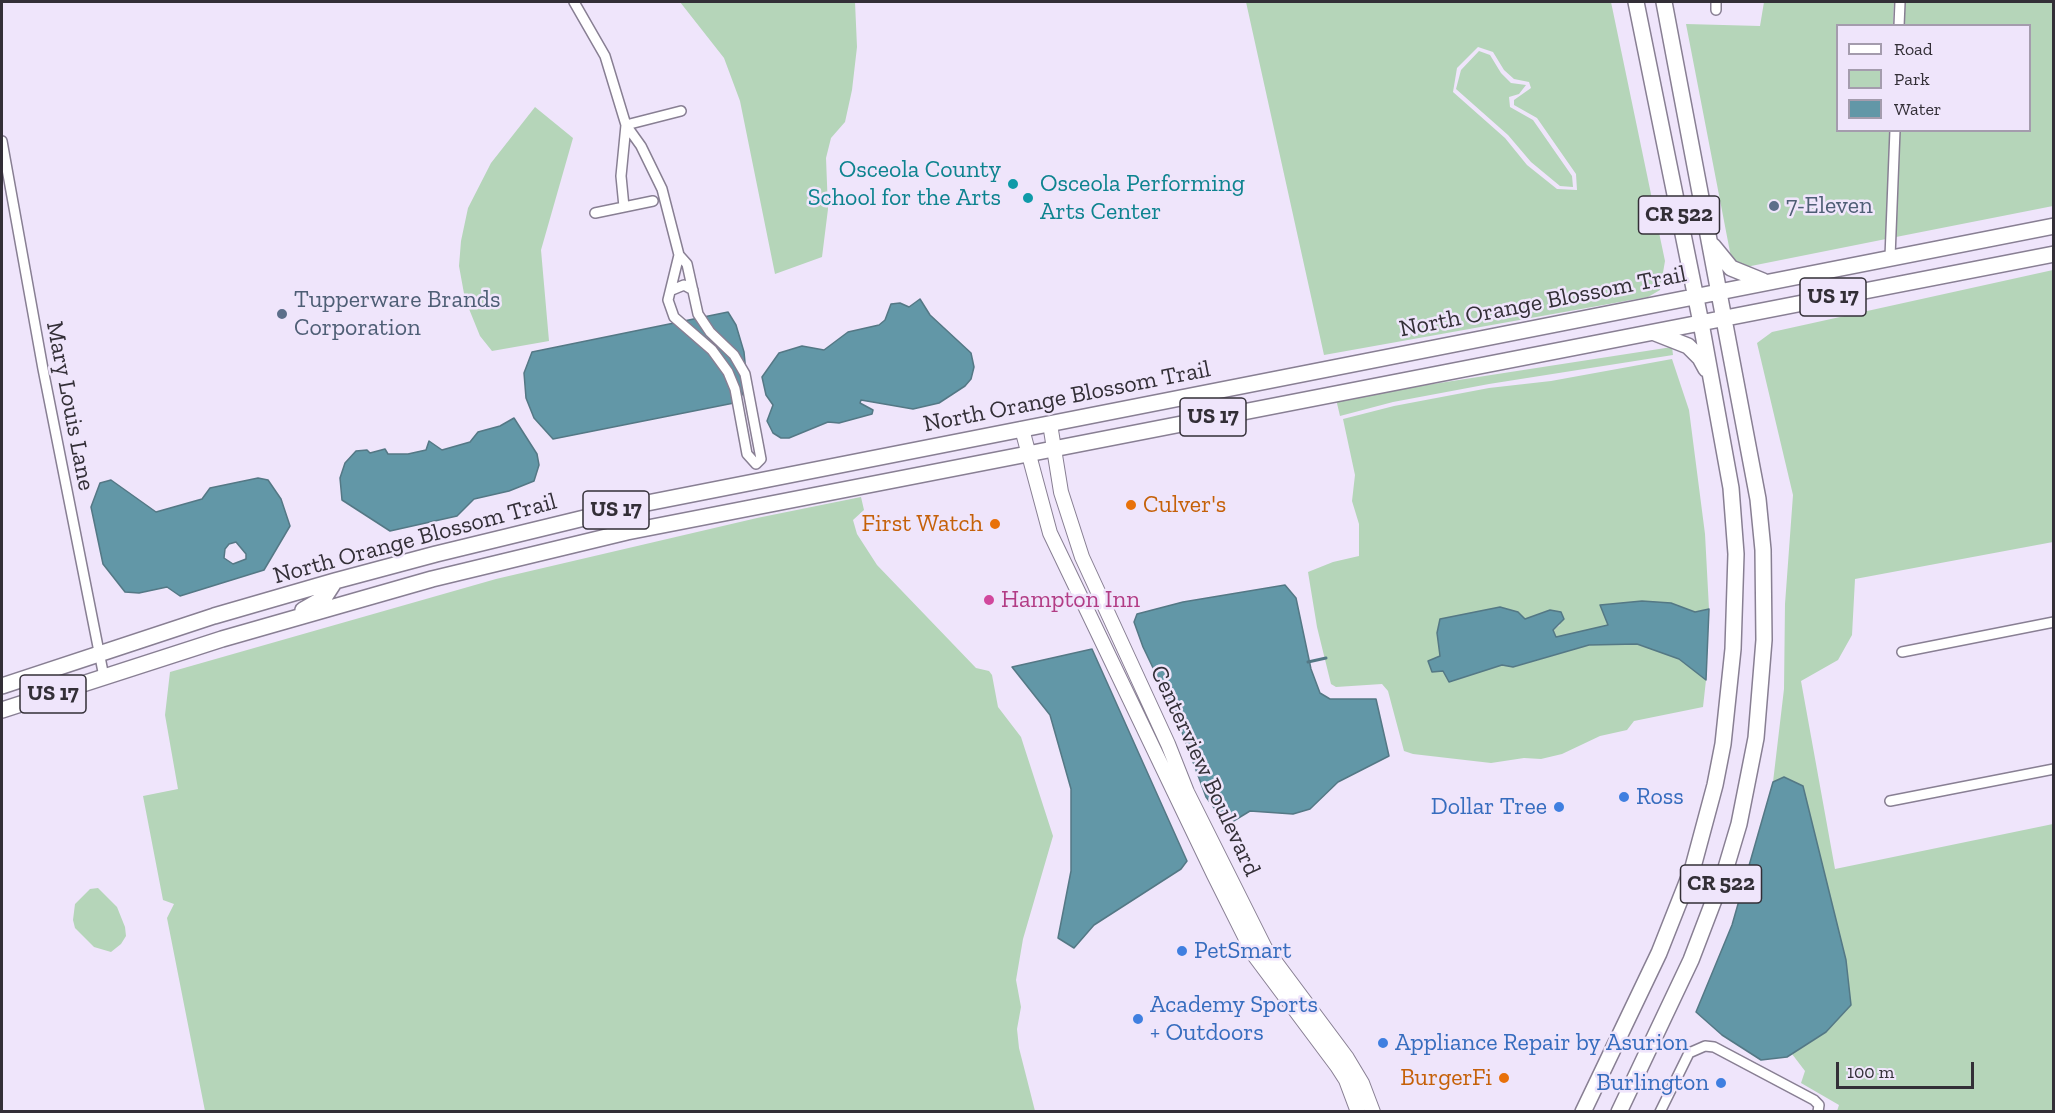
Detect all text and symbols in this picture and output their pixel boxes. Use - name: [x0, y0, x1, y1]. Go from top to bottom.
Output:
- legend: [1836, 24, 2031, 132]
- text: Road: [1894, 38, 1933, 60]
- text: Park: [1894, 68, 1930, 90]
- text: Water: [1894, 98, 1941, 120]
- place label: Osceola County School for the Arts: [808, 156, 1001, 212]
- place label: Osceola Performing Arts Center: [1040, 170, 1245, 226]
- marker: Osceola County School for the Arts: [1006, 177, 1020, 191]
- marker: Osceola Performing Arts Center: [1021, 191, 1035, 205]
- place label: 7-Eleven: [1786, 192, 1873, 220]
- road number: CR 522: [1638, 196, 1720, 234]
- marker: 7-Eleven: [1767, 199, 1781, 213]
- street label: North Orange Blossom Trail: [1397, 260, 1689, 344]
- road number: US 17: [1800, 278, 1866, 316]
- place label: Tupperware Brands Corporation: [294, 286, 500, 342]
- marker: Tupperware Brands Corporation: [275, 307, 289, 321]
- street label: Mary Louis Lane: [39, 319, 101, 493]
- street label: North Orange Blossom Trail: [921, 355, 1213, 439]
- road number: US 17: [1180, 398, 1246, 436]
- street label: North Orange Blossom Trail: [270, 487, 560, 591]
- road number: US 17: [583, 491, 649, 529]
- place label: Culver's: [1143, 491, 1226, 519]
- marker: Culver's: [1124, 498, 1138, 512]
- place label: First Watch: [862, 510, 983, 538]
- marker: First Watch: [988, 517, 1002, 531]
- place label: Hampton Inn: [1001, 586, 1140, 614]
- marker: Hampton Inn: [982, 593, 996, 607]
- street label: Centerview Boulevard: [1144, 661, 1266, 881]
- road number: US 17: [20, 675, 86, 713]
- place label: Ross: [1636, 783, 1684, 811]
- marker: Ross: [1617, 790, 1631, 804]
- place label: Dollar Tree: [1431, 793, 1547, 821]
- marker: Dollar Tree: [1552, 800, 1566, 814]
- road number: CR 522: [1680, 865, 1762, 903]
- place label: PetSmart: [1194, 937, 1292, 965]
- marker: PetSmart: [1175, 944, 1189, 958]
- place label: Academy Sports + Outdoors: [1150, 991, 1318, 1047]
- marker: Academy Sports + Outdoors: [1131, 1012, 1145, 1026]
- place label: Appliance Repair by Asurion: [1395, 1029, 1688, 1057]
- marker: Appliance Repair by Asurion: [1376, 1036, 1390, 1050]
- scale bar: [1839, 1050, 1977, 1088]
- text: 100 m: [1847, 1061, 1894, 1083]
- place label: BurgerFi: [1400, 1064, 1492, 1092]
- place label: Burlington: [1596, 1069, 1709, 1097]
- marker: BurgerFi: [1497, 1071, 1511, 1085]
- marker: Burlington: [1714, 1076, 1728, 1090]

